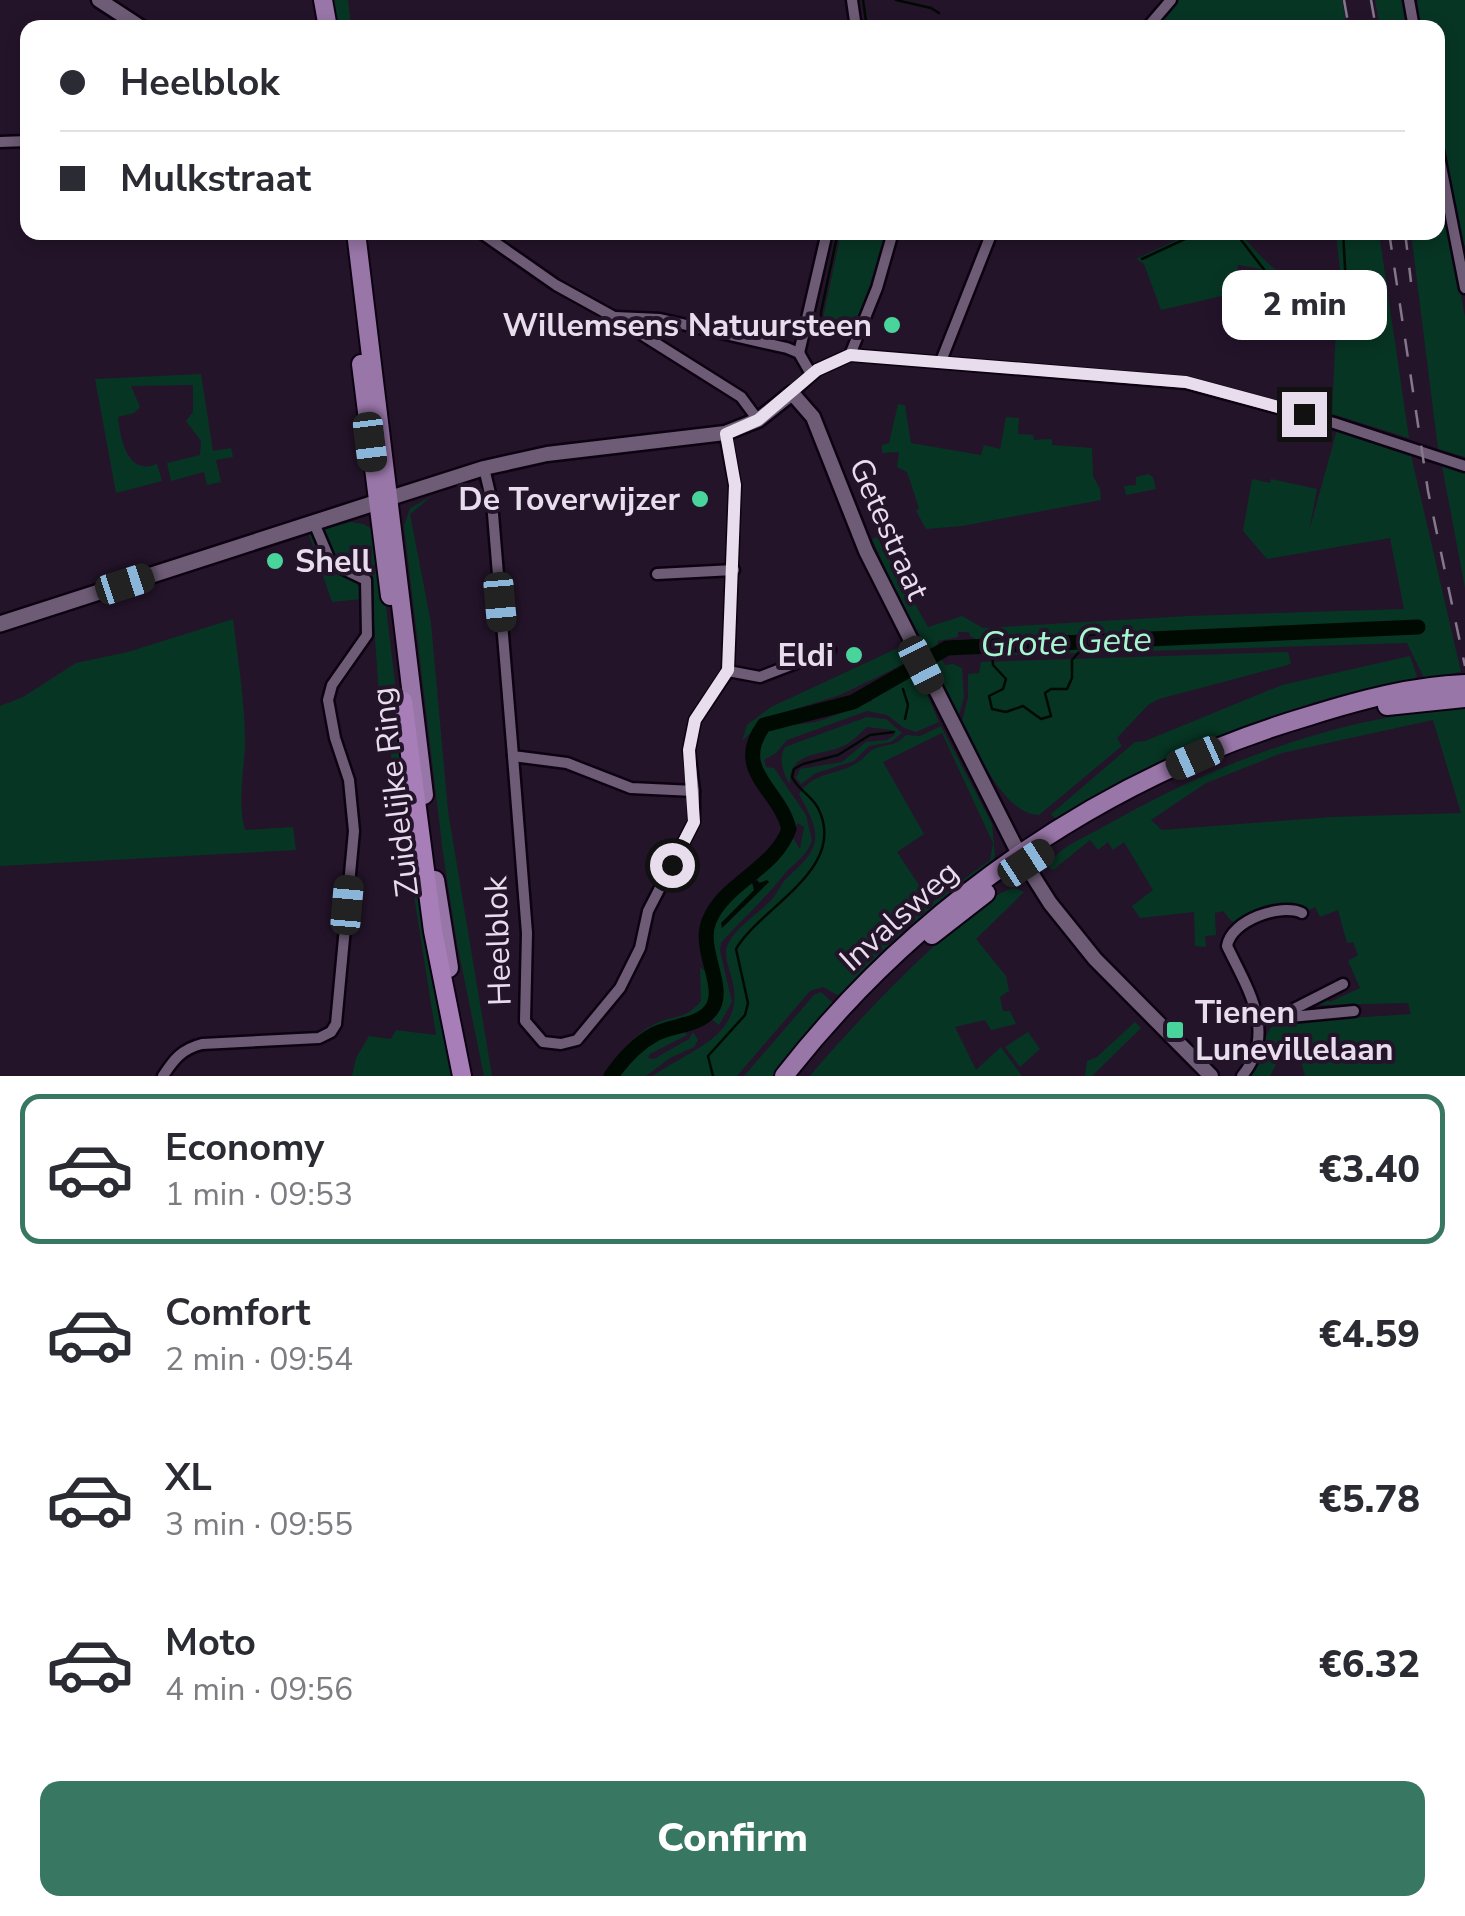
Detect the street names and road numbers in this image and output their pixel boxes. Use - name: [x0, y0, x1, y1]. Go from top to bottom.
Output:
- street label: Getestraat: [839, 451, 940, 608]
- street label: Zuidelijke Ring: [361, 685, 429, 899]
- street label: Invalsweg: [830, 851, 968, 981]
- street label: Heelblok: [474, 874, 522, 1007]

